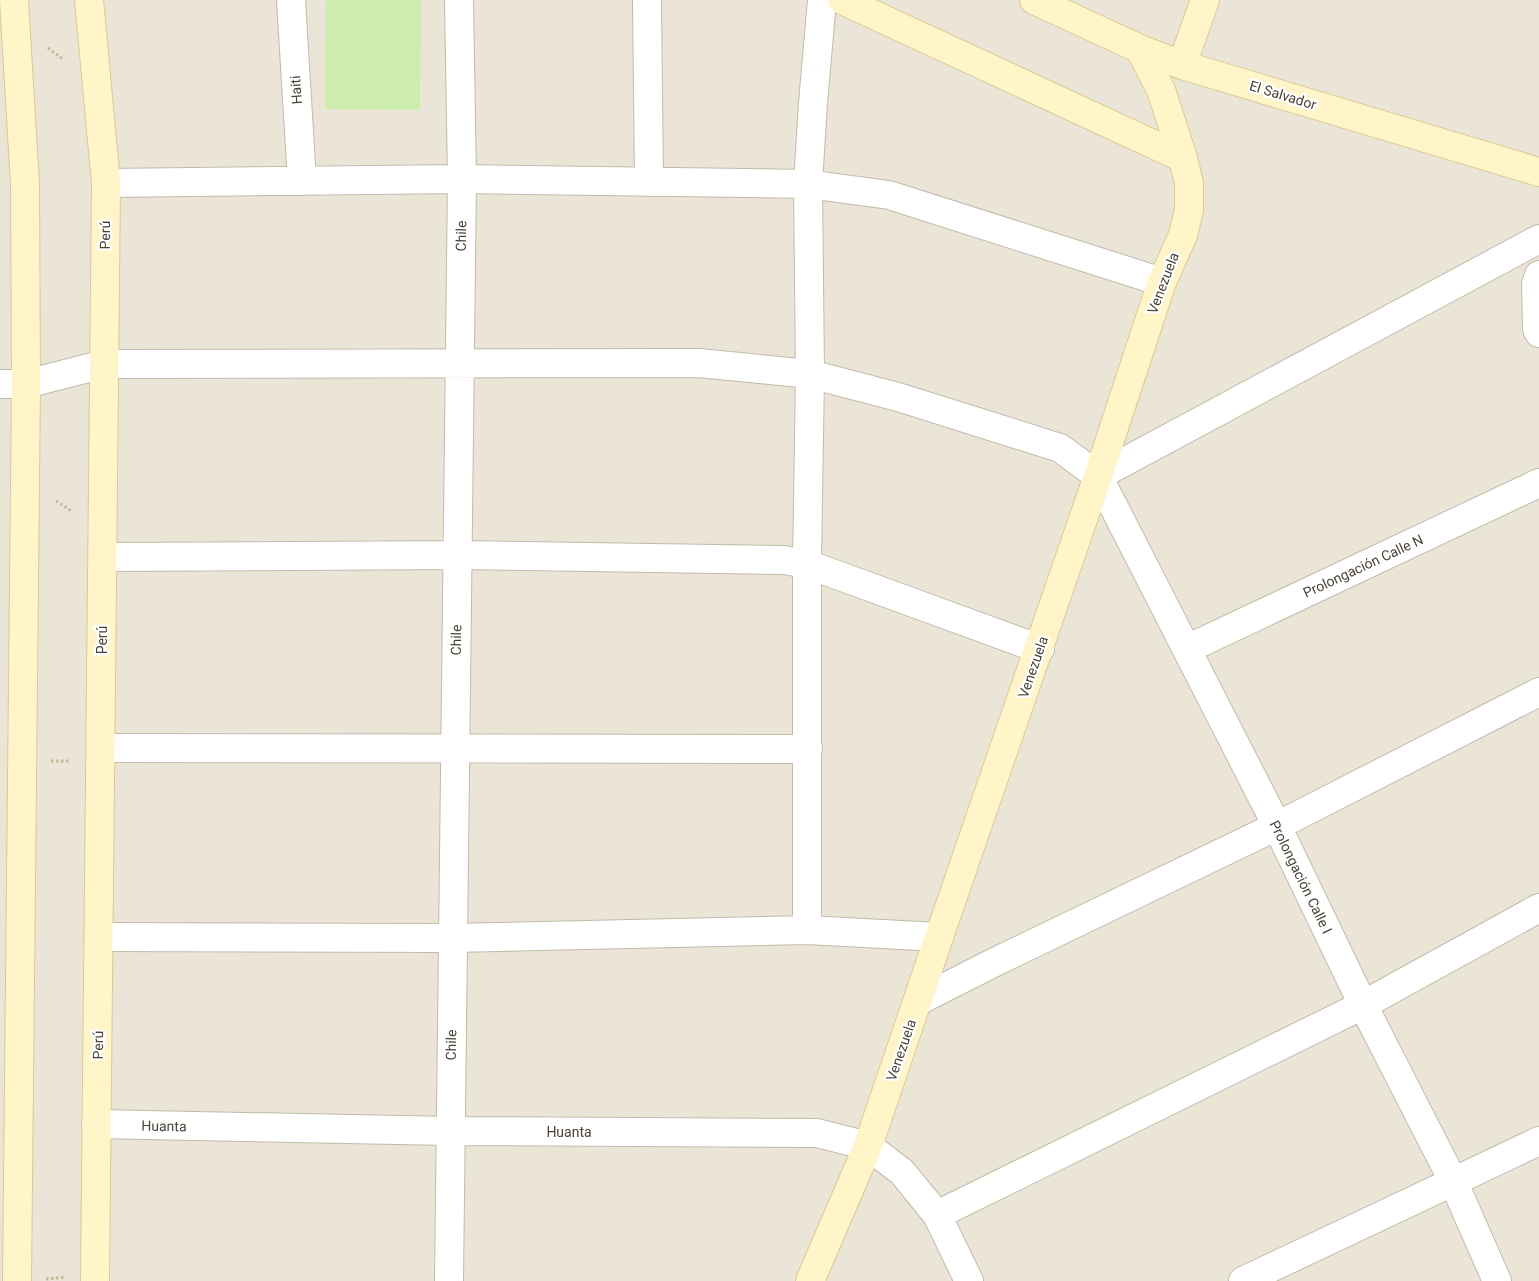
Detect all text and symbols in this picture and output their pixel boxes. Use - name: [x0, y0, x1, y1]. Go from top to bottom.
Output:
- street label: Haiti: [287, 75, 305, 105]
- street label: El Salvador: [1248, 77, 1319, 113]
- street label: Chile: [453, 220, 469, 252]
- street label: Perú: [97, 221, 113, 249]
- street label: Venezuela: [1144, 250, 1182, 316]
- street label: Prolongación Calle N: [1301, 531, 1425, 601]
- street label: Chile: [448, 624, 464, 656]
- street label: Perú: [94, 626, 110, 654]
- street label: Venezuela: [1015, 634, 1051, 700]
- street label: Prolongación Calle I: [1267, 818, 1335, 936]
- street label: Venezuela: [883, 1017, 919, 1083]
- street label: Chile: [443, 1029, 459, 1061]
- street label: Perú: [90, 1031, 106, 1059]
- street label: Huanta: [141, 1118, 187, 1134]
- street label: Huanta: [546, 1124, 592, 1140]

